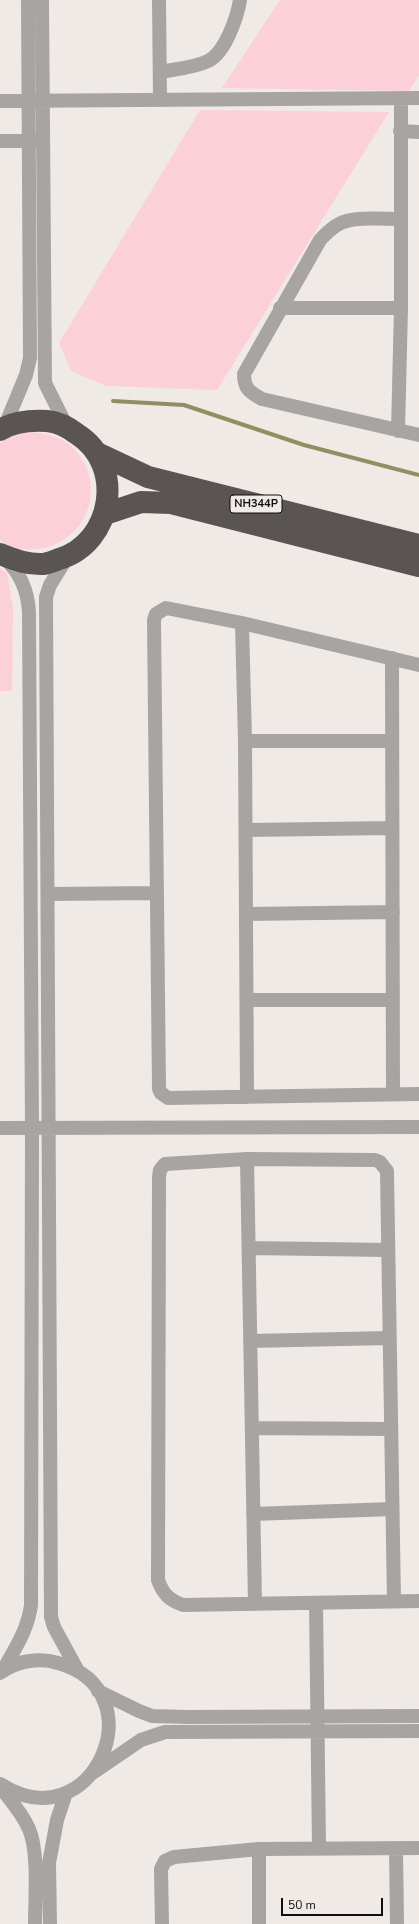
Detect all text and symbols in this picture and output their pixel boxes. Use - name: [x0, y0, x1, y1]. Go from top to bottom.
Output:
- road number: NH344P: [230, 495, 282, 513]
- scale bar: [283, 1890, 385, 1916]
- text: 50 m: [288, 1897, 316, 1913]

